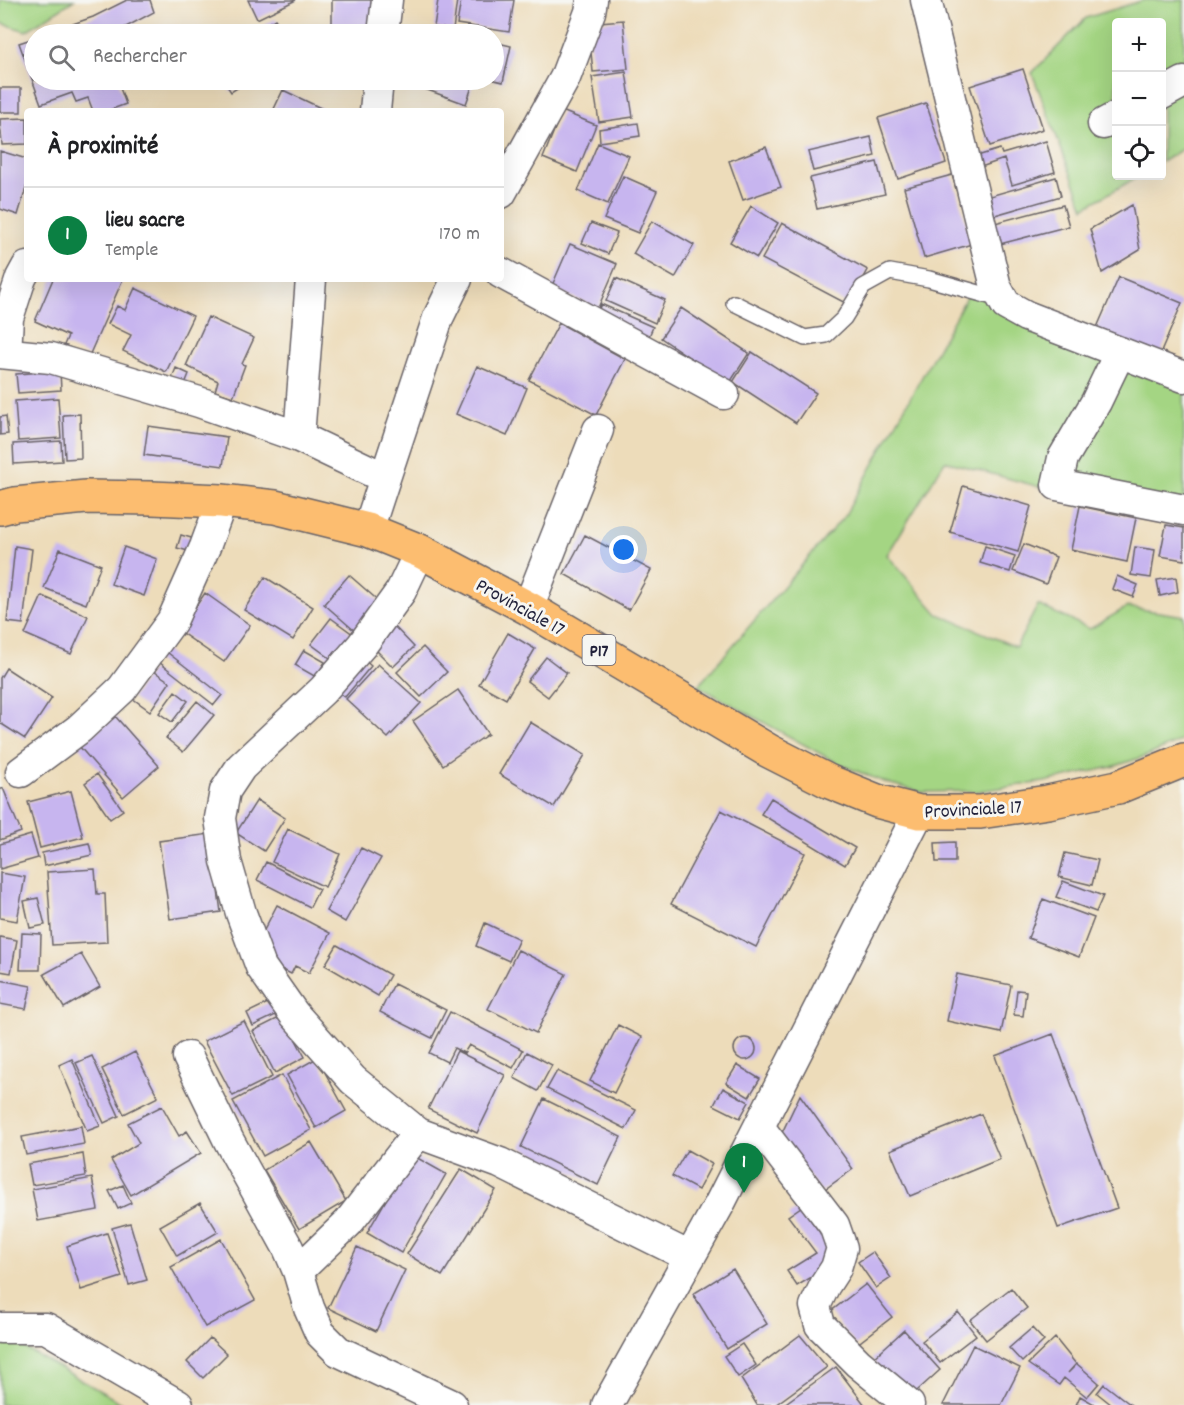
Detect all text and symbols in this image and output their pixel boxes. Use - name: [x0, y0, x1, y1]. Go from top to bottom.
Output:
- map controls: [1112, 18, 1166, 180]
- button: +: [1112, 18, 1166, 72]
- search box: [24, 24, 504, 90]
- icon: search: [45, 41, 78, 74]
- text: Rechercher: [93, 42, 187, 73]
- button: −: [1112, 72, 1166, 126]
- button: locate: [1112, 126, 1166, 180]
- text: À proximité: [48, 129, 158, 166]
- text: lieu sacre: [105, 206, 185, 237]
- text: 1: [65, 221, 70, 249]
- text: 170 m: [439, 221, 480, 249]
- text: Temple: [105, 237, 158, 265]
- your location: [609, 535, 638, 564]
- street label: Provinciale 17: [470, 573, 569, 645]
- road number: P17: [582, 635, 616, 665]
- street label: Provinciale 17: [924, 794, 1023, 828]
- pin: 1: [724, 1144, 764, 1193]

